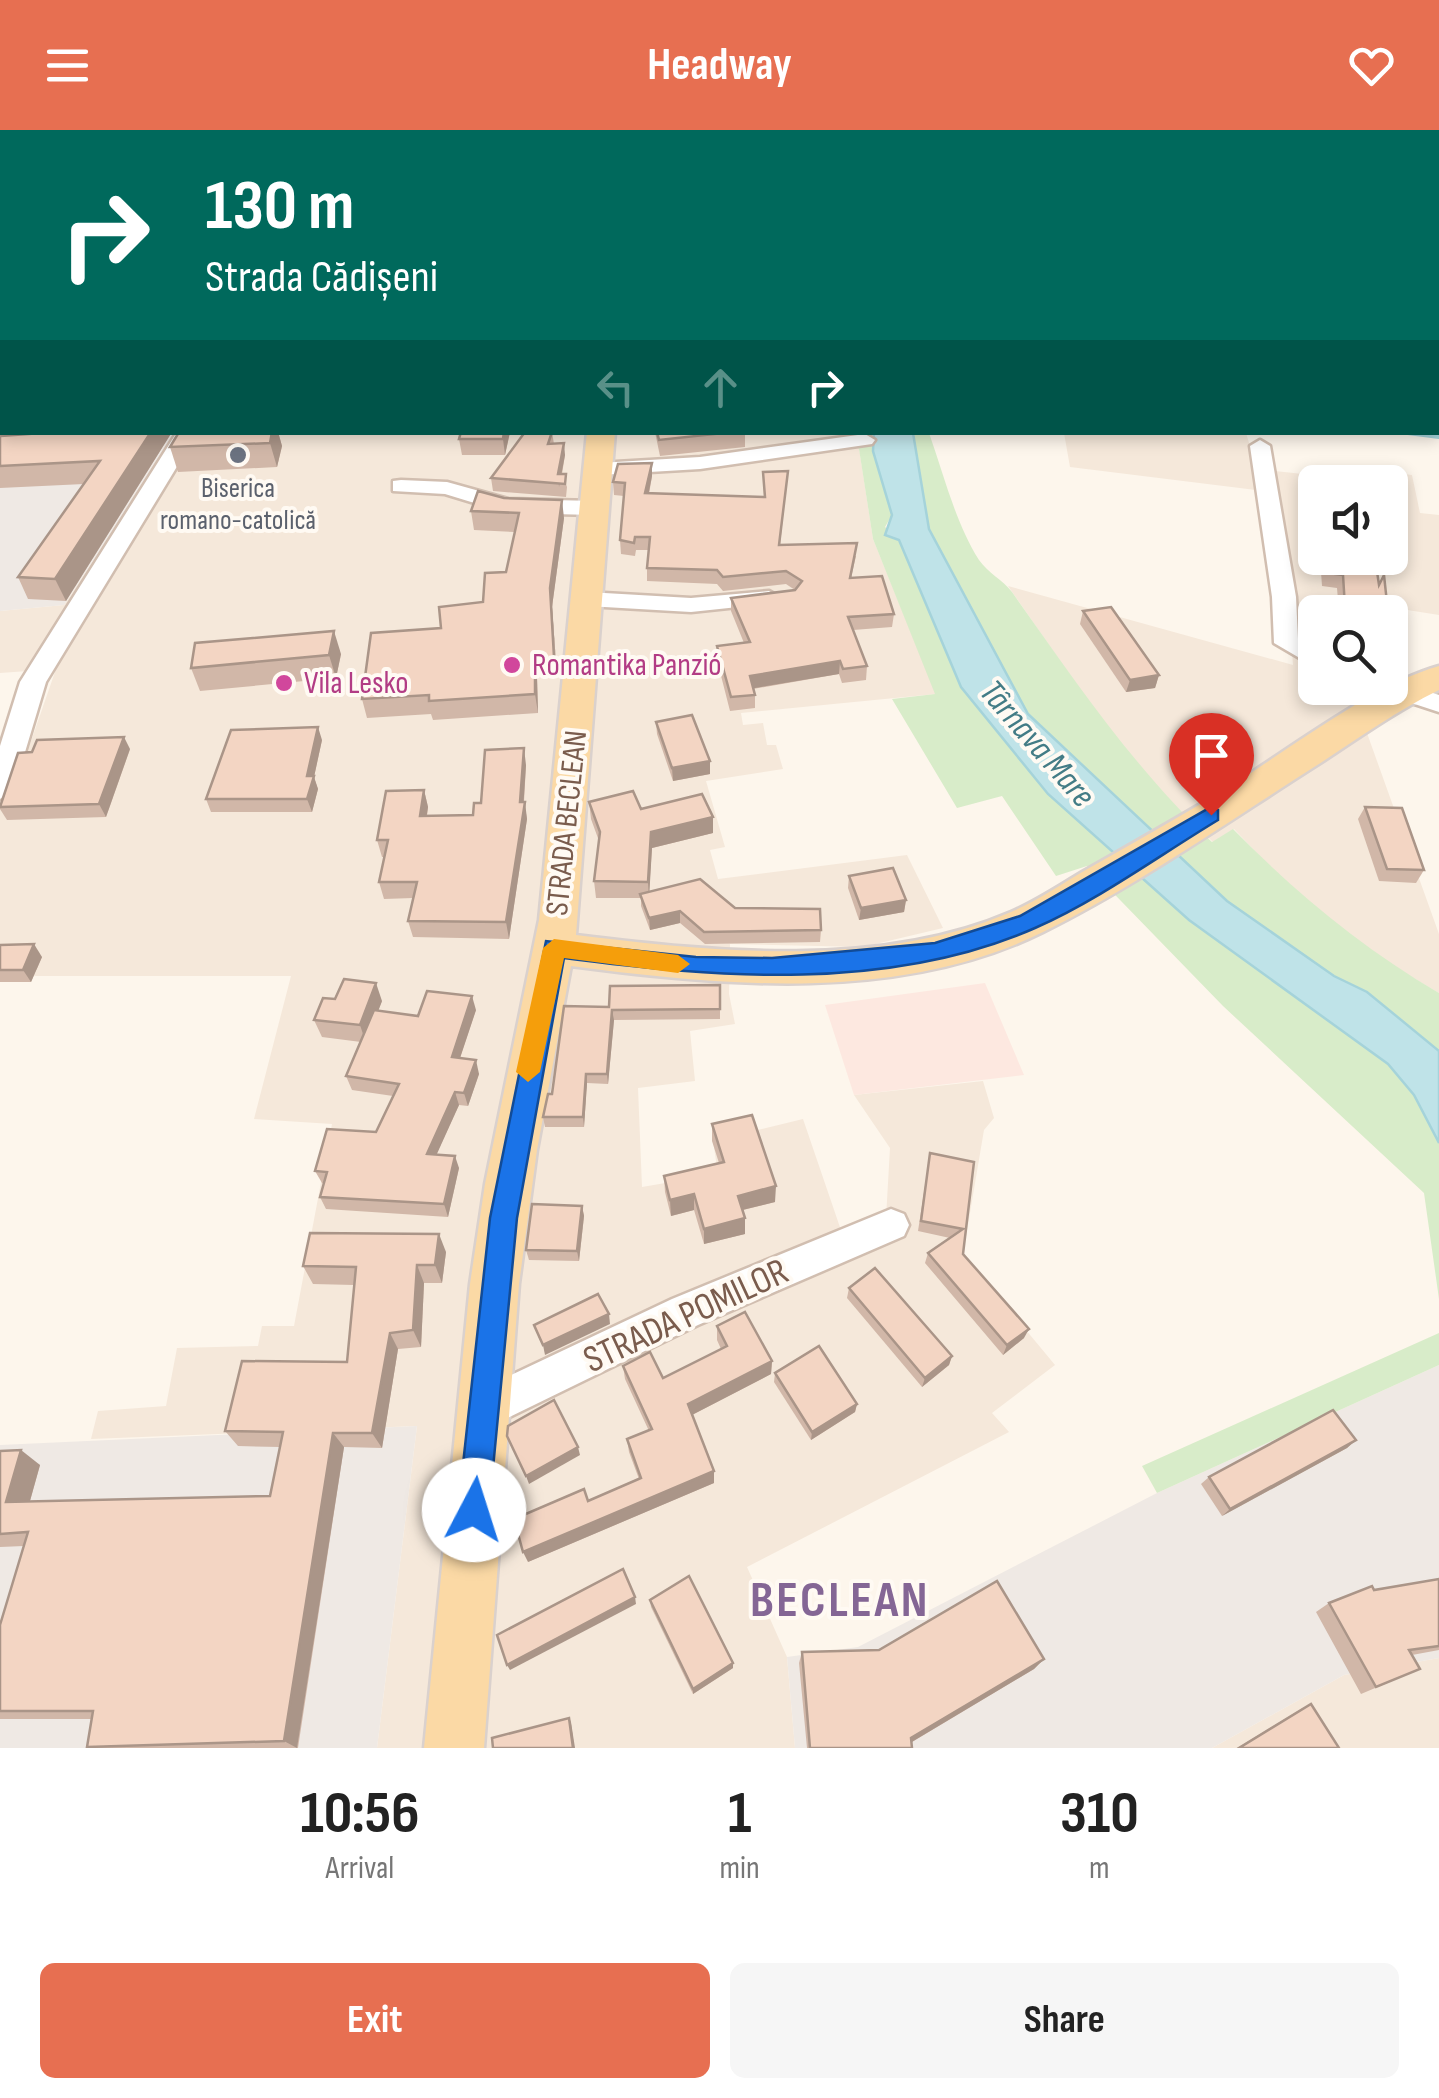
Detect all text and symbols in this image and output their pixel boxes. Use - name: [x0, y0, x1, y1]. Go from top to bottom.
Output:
- icon: menu: [40, 38, 95, 93]
- text: Headway: [647, 38, 792, 93]
- icon: heart: [1344, 38, 1399, 93]
- text: 130 m: [205, 165, 354, 249]
- icon: right: [40, 170, 170, 300]
- text: Strada Cădișeni: [205, 250, 438, 305]
- icon: left: [588, 360, 643, 415]
- icon: ahead: [693, 360, 748, 415]
- icon: right: [798, 360, 853, 415]
- marker: Biserica romano-catolică: [227, 444, 249, 466]
- map controls: [1298, 465, 1408, 705]
- button: sound: [1298, 465, 1408, 575]
- place label: Biserica romano-catolică: [160, 472, 316, 537]
- button: search: [1298, 595, 1408, 705]
- place label: Romantika Panzió: [532, 646, 722, 685]
- marker: Romantika Panzió: [501, 654, 523, 676]
- place label: Vila Lesko: [304, 664, 409, 703]
- marker: Vila Lesko: [273, 672, 295, 694]
- water label: Târnava Mare: [970, 672, 1104, 817]
- pin: [1169, 713, 1254, 816]
- street label: STRADA BECLEAN: [538, 728, 596, 918]
- icon: arrive: [1184, 728, 1239, 783]
- street label: STRADA POMILOR: [577, 1249, 795, 1383]
- position arrow: [422, 1458, 526, 1562]
- district label: BECLEAN: [750, 1571, 930, 1631]
- text: 10:56: [300, 1778, 419, 1850]
- text: 1: [728, 1778, 751, 1850]
- text: 310: [1060, 1778, 1139, 1850]
- text: Arrival: [325, 1849, 394, 1888]
- text: min: [720, 1849, 760, 1888]
- text: m: [1089, 1849, 1110, 1888]
- button: Exit: [40, 1963, 710, 2078]
- button: Share: [730, 1963, 1399, 2078]

